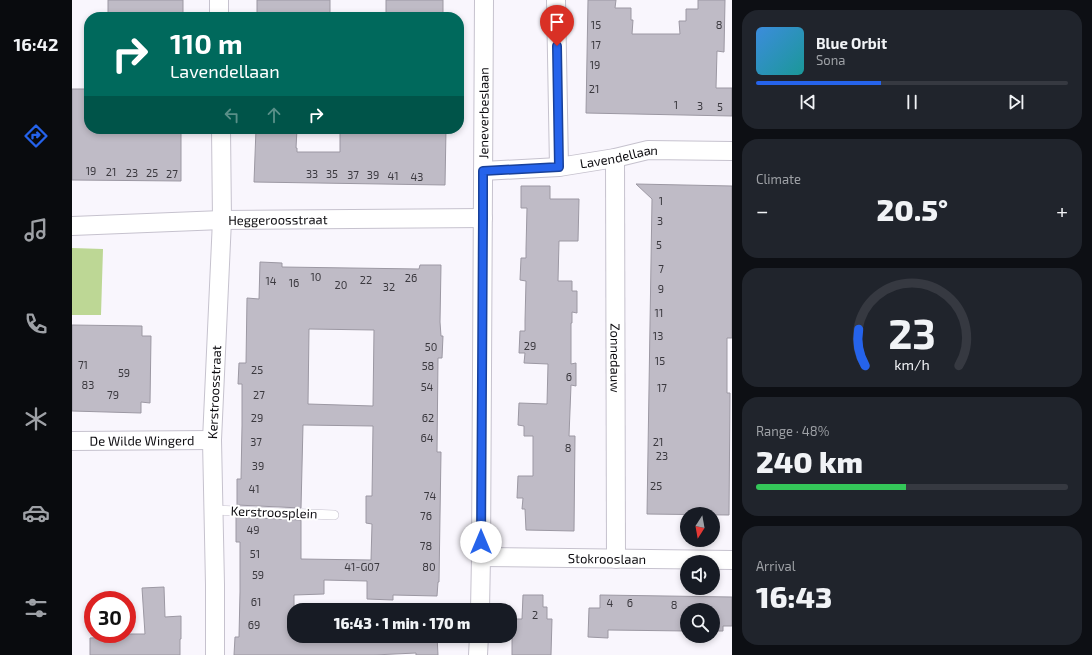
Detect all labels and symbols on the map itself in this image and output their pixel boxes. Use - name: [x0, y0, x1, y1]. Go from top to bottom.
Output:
- pin: [540, 5, 574, 46]
- house number: 15: [591, 18, 601, 31]
- house number: 8: [716, 18, 722, 31]
- house number: 17: [591, 38, 601, 51]
- house number: 19: [590, 58, 600, 71]
- street label: Jeneverbeslaan: [475, 67, 492, 159]
- house number: 21: [589, 82, 599, 95]
- house number: 1: [674, 98, 678, 111]
- house number: 3: [697, 99, 703, 112]
- house number: 5: [717, 100, 723, 113]
- street label: Lavendellaan: [579, 142, 658, 172]
- house number: 19: [86, 164, 96, 177]
- house number: 21: [106, 165, 116, 178]
- house number: 23: [126, 166, 138, 179]
- house number: 25: [146, 166, 158, 179]
- house number: 27: [166, 167, 178, 180]
- house number: 33: [306, 167, 318, 180]
- house number: 35: [326, 167, 338, 180]
- house number: 37: [347, 168, 359, 181]
- house number: 39: [367, 168, 379, 181]
- house number: 41: [387, 169, 399, 182]
- house number: 43: [411, 170, 423, 183]
- house number: 1: [659, 194, 663, 207]
- street label: Heggeroosstraat: [228, 211, 328, 228]
- house number: 3: [657, 214, 663, 227]
- house number: 5: [656, 238, 662, 251]
- house number: 7: [658, 262, 664, 275]
- house number: 10: [310, 270, 322, 283]
- house number: 26: [405, 271, 417, 284]
- house number: 22: [360, 273, 372, 286]
- house number: 14: [265, 274, 277, 287]
- house number: 16: [289, 276, 299, 289]
- house number: 20: [335, 278, 347, 291]
- house number: 32: [383, 280, 395, 293]
- house number: 9: [658, 282, 664, 295]
- house number: 11: [655, 306, 663, 319]
- street label: Zonnedauw: [607, 323, 624, 393]
- house number: 13: [653, 329, 663, 342]
- house number: 29: [524, 339, 536, 352]
- house number: 50: [425, 340, 437, 353]
- street label: Kerstroosstraat: [204, 345, 224, 439]
- house number: 15: [655, 354, 665, 367]
- house number: 71: [78, 358, 88, 371]
- house number: 58: [422, 359, 434, 372]
- house number: 25: [251, 363, 263, 376]
- house number: 59: [118, 366, 130, 379]
- house number: 6: [566, 370, 572, 383]
- house number: 83: [82, 378, 94, 391]
- house number: 54: [421, 380, 434, 393]
- house number: 17: [657, 381, 667, 394]
- house number: 79: [107, 388, 119, 401]
- house number: 27: [253, 388, 265, 401]
- house number: 29: [251, 411, 263, 424]
- house number: 62: [422, 411, 434, 424]
- house number: 64: [420, 431, 434, 444]
- street label: De Wilde Wingerd: [90, 432, 194, 449]
- house number: 37: [250, 435, 262, 448]
- house number: 21: [653, 435, 663, 448]
- house number: 8: [565, 441, 571, 454]
- house number: 23: [656, 449, 668, 462]
- house number: 39: [252, 459, 264, 472]
- house number: 25: [650, 479, 662, 492]
- house number: 41: [248, 482, 260, 495]
- house number: 74: [424, 489, 436, 502]
- street label: Kerstroosplein: [230, 502, 318, 522]
- north arrow: [680, 507, 720, 547]
- house number: 76: [420, 509, 432, 522]
- position arrow: [460, 521, 502, 563]
- house number: 49: [246, 523, 260, 536]
- house number: 78: [420, 539, 432, 552]
- house number: 51: [250, 547, 260, 560]
- street label: Stokrooslaan: [568, 550, 646, 567]
- house number: 41-G07: [344, 560, 380, 573]
- house number: 80: [422, 560, 436, 573]
- house number: 59: [252, 568, 264, 581]
- speed limit sign: 30: [84, 591, 136, 643]
- house number: 61: [251, 595, 261, 608]
- house number: 4: [607, 596, 614, 609]
- house number: 6: [627, 596, 633, 609]
- house number: 8: [671, 598, 677, 611]
- house number: 2: [532, 608, 538, 621]
- house number: 69: [248, 618, 260, 631]

